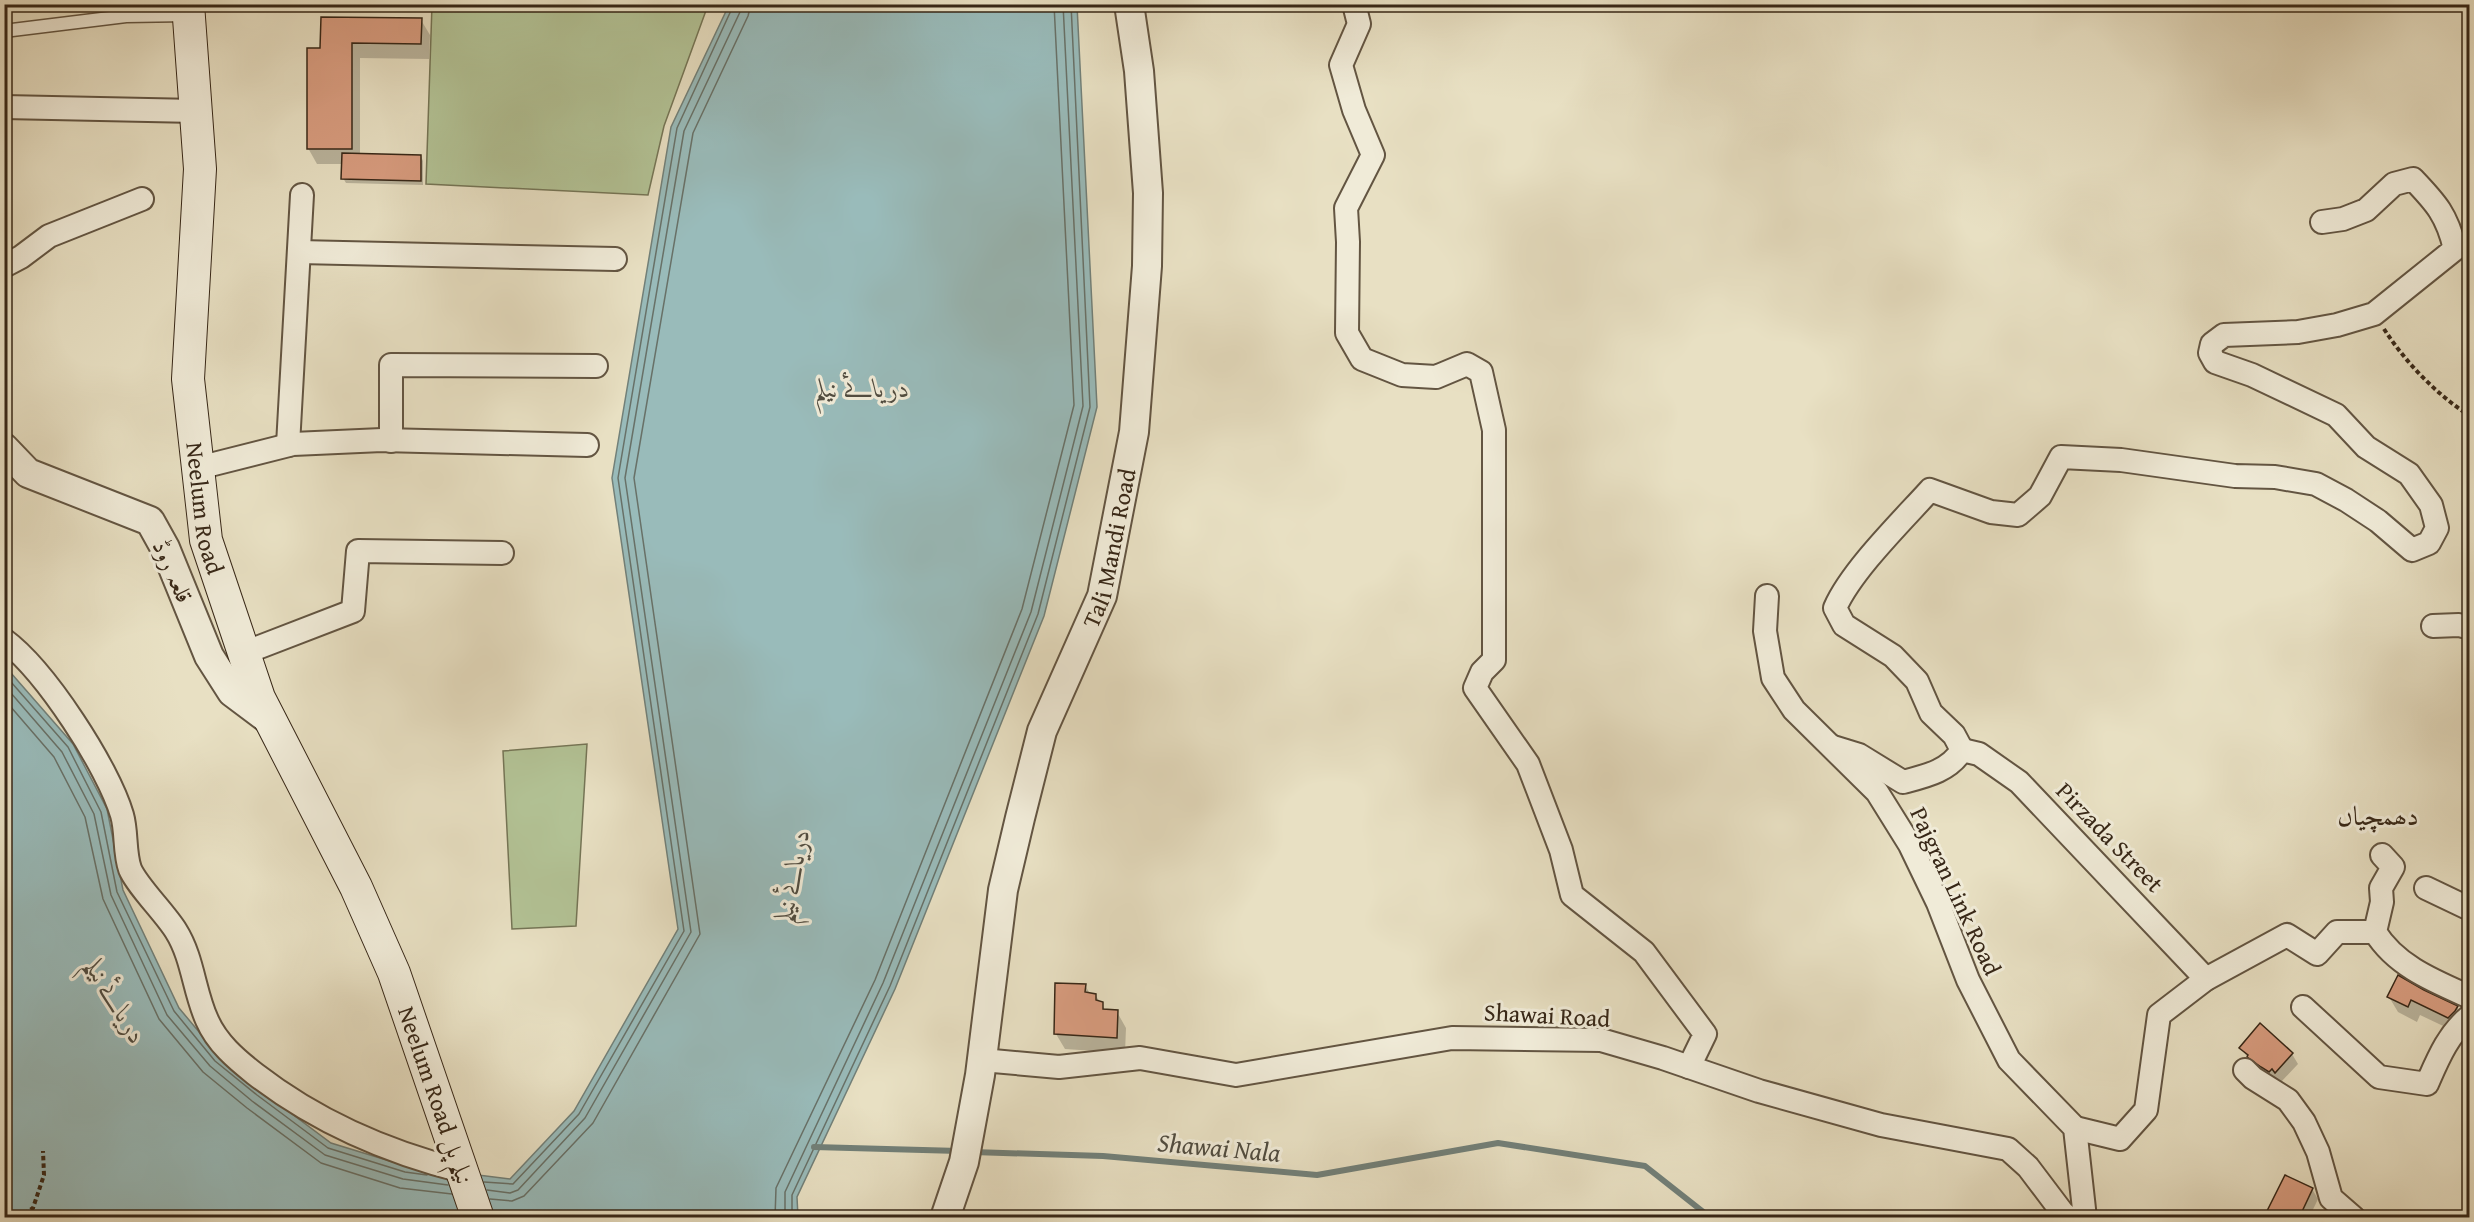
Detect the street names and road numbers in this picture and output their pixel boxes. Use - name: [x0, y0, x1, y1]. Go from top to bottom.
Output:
- street label: Neelum Road: [178, 440, 234, 579]
- street label: Tali Mandi Road: [1073, 465, 1144, 633]
- street label: قلعہ روڈ: [144, 534, 202, 608]
- street label: Pirzada Street: [2048, 774, 2172, 900]
- street label: Pajgran Link Road: [1902, 801, 2010, 981]
- street label: Shawai Road: [1483, 994, 1611, 1036]
- street label: Neelum Road نیلم پل: [383, 1001, 483, 1191]

